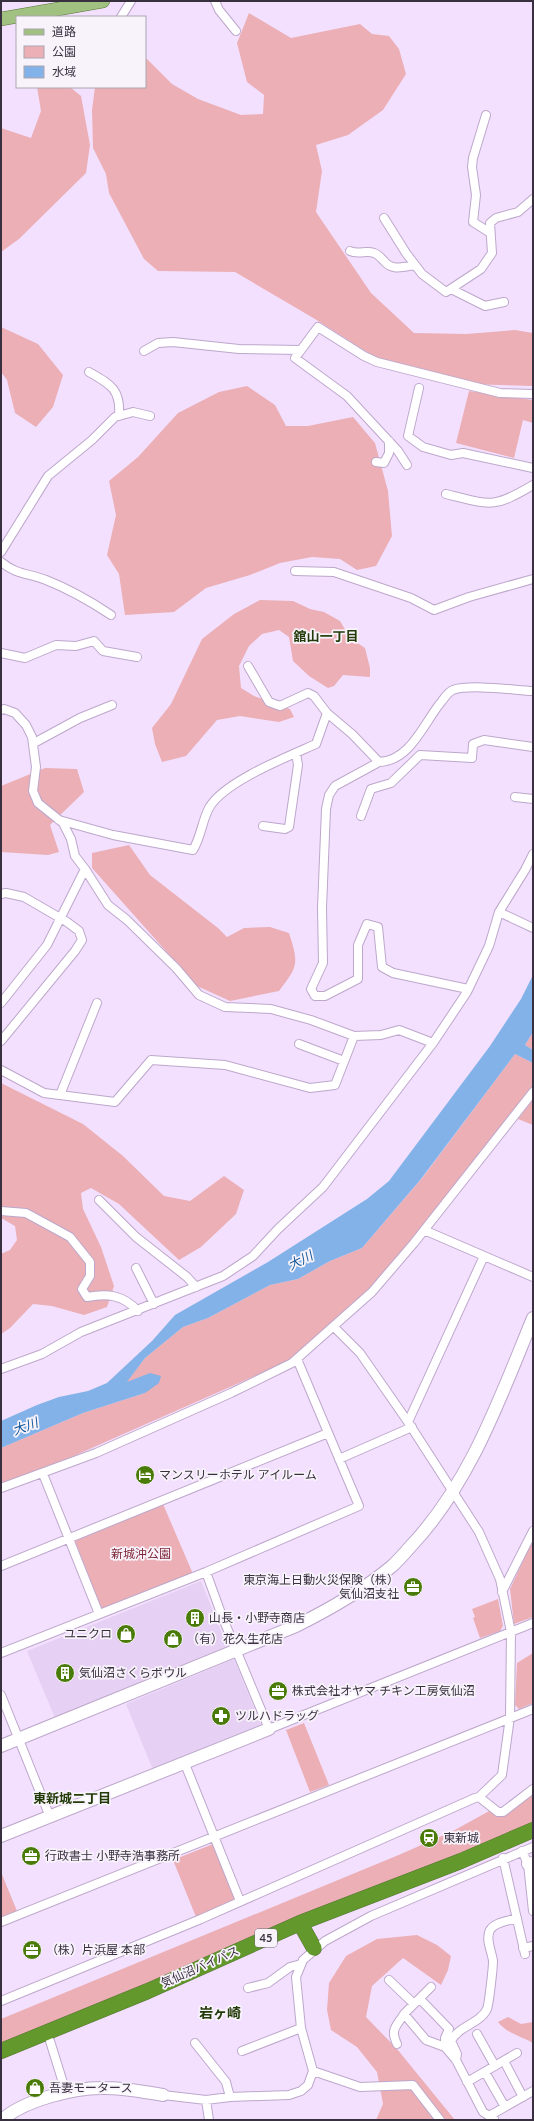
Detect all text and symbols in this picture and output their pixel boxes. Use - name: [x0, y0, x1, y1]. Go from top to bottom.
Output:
- legend: [16, 16, 146, 88]
- text: 道路: [52, 24, 76, 39]
- text: 公園: [52, 44, 76, 59]
- text: 水域: [52, 64, 76, 79]
- district label: 舘山一丁目: [293, 628, 359, 644]
- water label: 大川: [285, 1246, 317, 1273]
- water label: 大川: [10, 1413, 42, 1438]
- hotel icon: マンスリーホテル アイルーム: [134, 1464, 156, 1486]
- place label: マンスリーホテル アイルーム: [159, 1467, 317, 1482]
- park label: 新城沖公園: [111, 1546, 171, 1561]
- place label: 東京海上日動火災保険（株） 気仙沼支社: [243, 1572, 399, 1601]
- office icon: 東京海上日動火災保険（株） 気仙沼支社: [402, 1576, 424, 1598]
- building icon: 山長・小野寺商店: [184, 1607, 206, 1629]
- place label: 山長・小野寺商店: [209, 1610, 305, 1625]
- shop icon: ユニクロ: [115, 1623, 137, 1645]
- place label: ユニクロ: [64, 1626, 112, 1641]
- shop icon: （有）花久生花店: [162, 1628, 184, 1650]
- place label: （有）花久生花店: [187, 1631, 283, 1646]
- building icon: 気仙沼さくらボウル: [54, 1662, 76, 1684]
- place label: 気仙沼さくらボウル: [79, 1665, 187, 1680]
- office icon: 株式会社オヤマ チキン工房気仙沼: [267, 1680, 289, 1702]
- place label: 株式会社オヤマ チキン工房気仙沼: [292, 1683, 475, 1698]
- pharmacy icon: ツルハドラッグ: [210, 1705, 232, 1727]
- place label: ツルハドラッグ: [235, 1708, 319, 1723]
- district label: 東新城二丁目: [33, 1790, 111, 1806]
- station icon: 東新城: [418, 1827, 440, 1849]
- place label: 東新城: [443, 1830, 479, 1845]
- office icon: 行政書士 小野寺浩事務所: [20, 1845, 42, 1867]
- place label: 行政書士 小野寺浩事務所: [45, 1848, 180, 1863]
- road number: 45: [255, 1929, 277, 1947]
- office icon: （株）片浜屋 本部: [21, 1939, 43, 1961]
- place label: （株）片浜屋 本部: [46, 1942, 145, 1957]
- street label: 気仙沼バイパス: [158, 1943, 241, 1990]
- district label: 岩ヶ崎: [199, 2004, 241, 2021]
- shop icon: 吾妻モータース: [24, 2077, 46, 2099]
- place label: 吾妻モータース: [49, 2080, 132, 2095]

